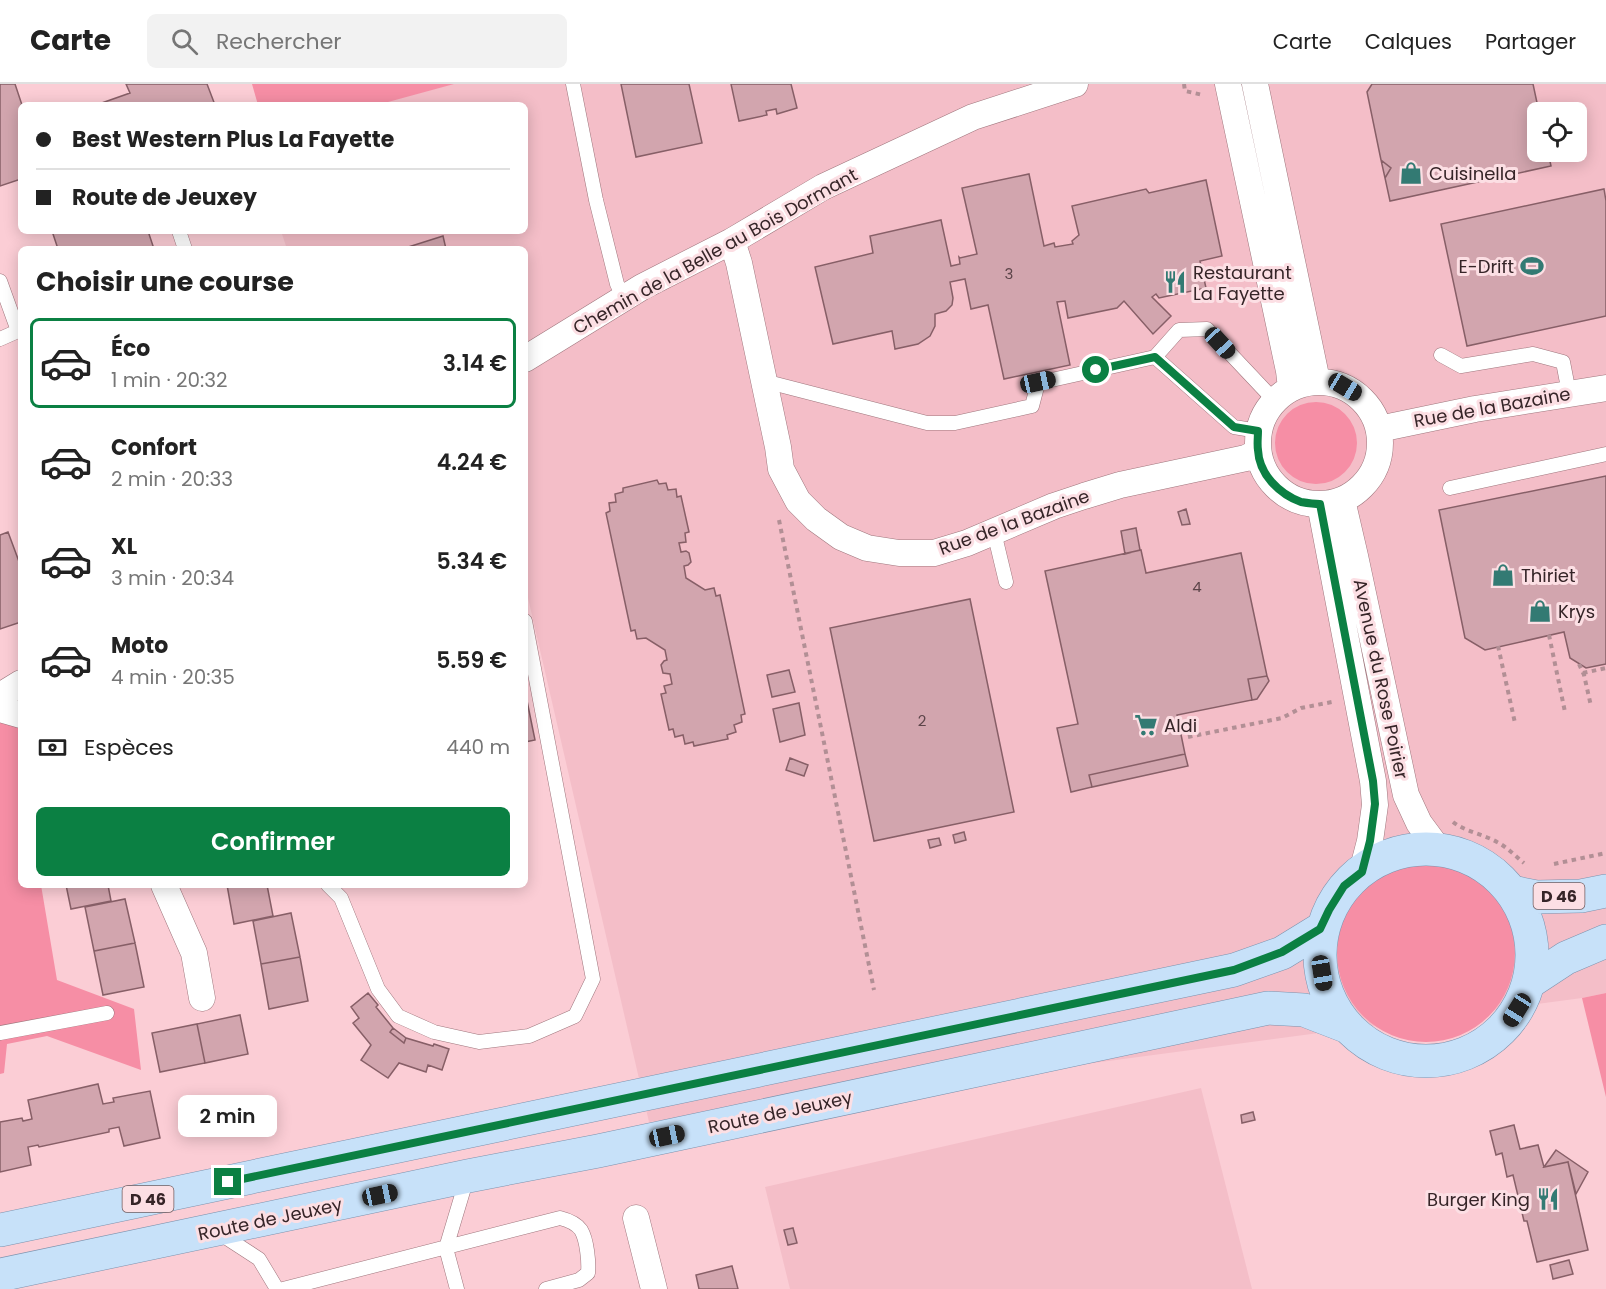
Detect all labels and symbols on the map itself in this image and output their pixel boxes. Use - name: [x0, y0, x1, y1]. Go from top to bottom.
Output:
- shop icon: Cuisinella: [1398, 160, 1424, 186]
- place label: Cuisinella: [1429, 161, 1516, 186]
- street label: Chemin de la Belle au Bois Dormant: [568, 162, 862, 340]
- sports icon: E-Drift: [1519, 253, 1545, 279]
- place label: E-Drift: [1459, 254, 1514, 279]
- place label: Restaurant La Fayette: [1193, 260, 1292, 306]
- house number: 3: [1005, 263, 1013, 284]
- restaurant icon: Restaurant La Fayette: [1162, 269, 1188, 295]
- car: [1201, 324, 1239, 362]
- route start: [1082, 356, 1109, 383]
- car: [1019, 369, 1057, 395]
- car: [1325, 370, 1365, 404]
- street label: Rue de la Bazaine: [1412, 381, 1572, 433]
- street label: Rue de la Bazaine: [935, 483, 1093, 561]
- shop icon: Thiriet: [1490, 562, 1516, 588]
- place label: Thiriet: [1521, 563, 1576, 588]
- house number: 4: [1192, 576, 1202, 597]
- street label: Avenue du Rose Poirier: [1348, 577, 1415, 782]
- shop icon: Krys: [1527, 598, 1553, 624]
- place label: Krys: [1558, 599, 1595, 624]
- house number: 2: [918, 710, 926, 731]
- supermarket icon: Aldi: [1133, 712, 1159, 738]
- place label: Aldi: [1164, 713, 1197, 738]
- road number: D 46: [1534, 883, 1584, 909]
- car: [1310, 954, 1334, 992]
- car: [1500, 990, 1534, 1030]
- street label: Route de Jeuxey: [706, 1085, 854, 1139]
- callout: 2 min: [178, 1095, 278, 1137]
- car: [648, 1123, 686, 1149]
- route end: [214, 1168, 241, 1195]
- car: [361, 1182, 399, 1208]
- road number: D 46: [122, 1186, 174, 1212]
- restaurant icon: Burger King: [1535, 1186, 1561, 1212]
- place label: Burger King: [1427, 1187, 1530, 1212]
- street label: Route de Jeuxey: [196, 1192, 344, 1246]

